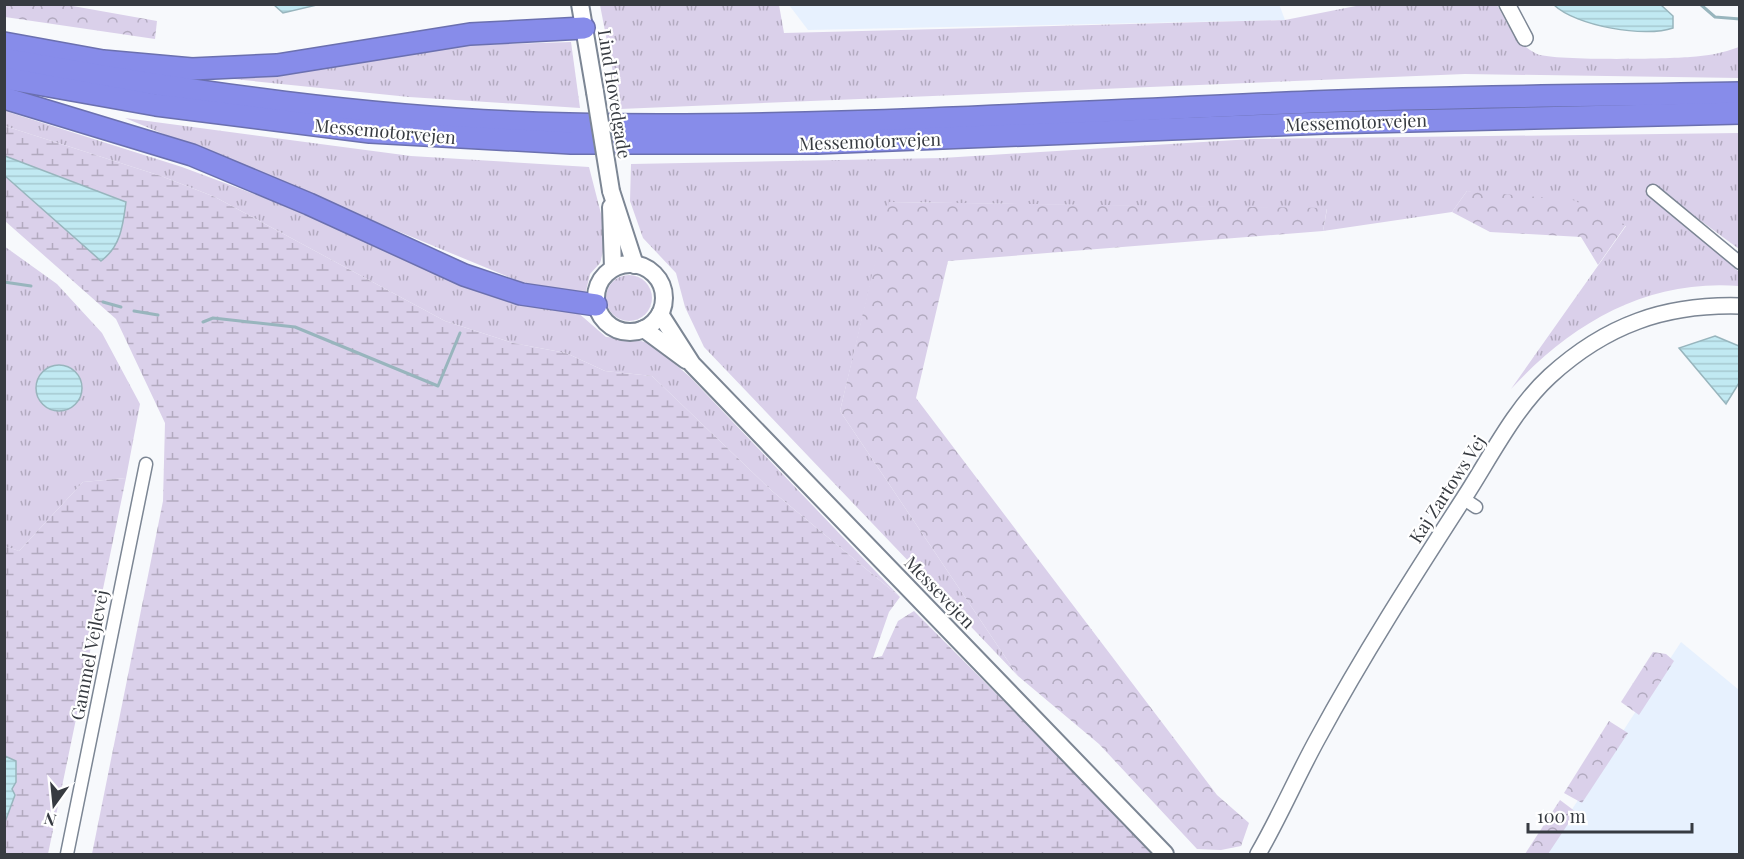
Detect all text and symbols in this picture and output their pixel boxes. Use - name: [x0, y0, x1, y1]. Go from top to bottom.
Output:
- street label: Lind Hovedgade: [593, 28, 637, 160]
- street label: Messemotorvejen: [1285, 108, 1428, 136]
- street label: Messemotorvejen: [313, 113, 457, 149]
- street label: Messemotorvejen: [799, 127, 942, 155]
- street label: Kaj Zartows Vej: [1403, 431, 1491, 547]
- street label: Messevejen: [899, 551, 981, 634]
- street label: Gammel Vejlevej: [65, 588, 113, 722]
- north arrow: [24, 775, 84, 835]
- scale bar: [1528, 796, 1692, 834]
- text: 100 m: [1537, 804, 1586, 828]
- text: N: [41, 808, 58, 832]

